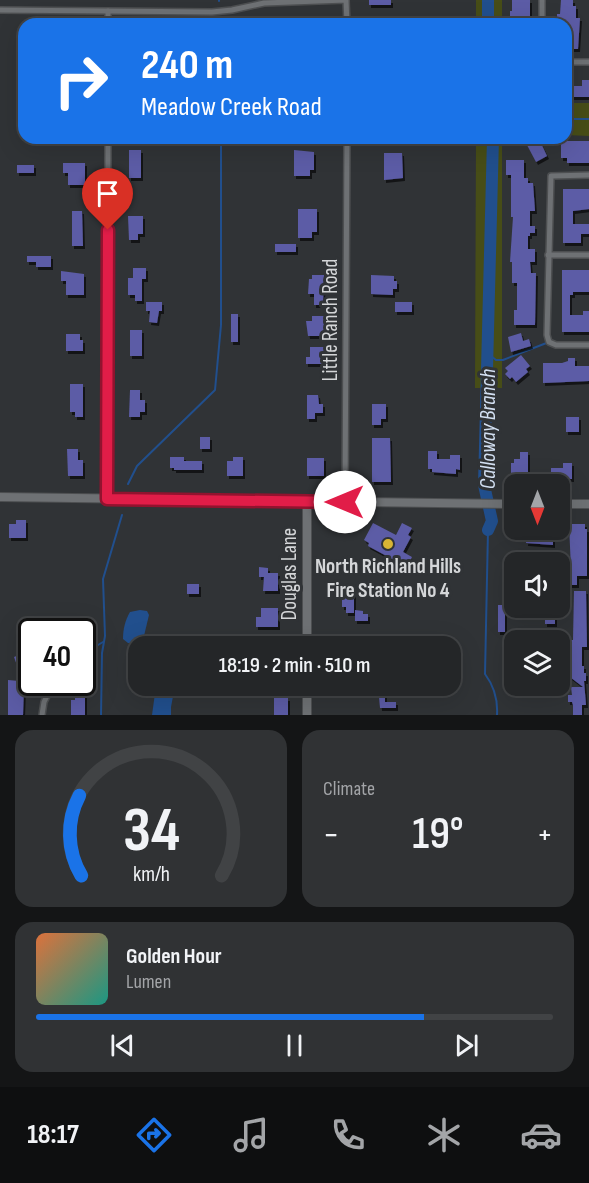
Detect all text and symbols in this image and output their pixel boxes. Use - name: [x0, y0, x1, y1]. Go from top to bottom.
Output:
- text: 240 m: [141, 40, 233, 91]
- icon: right: [42, 42, 120, 120]
- text: Meadow Creek Road: [141, 91, 322, 123]
- pin: [82, 168, 133, 230]
- icon: arrive: [91, 177, 124, 210]
- street label: Little Ranch Road: [318, 259, 343, 381]
- water label: Calloway Branch: [475, 369, 502, 489]
- position arrow: [313, 470, 377, 534]
- north arrow: [504, 474, 570, 540]
- map controls: [504, 474, 570, 696]
- street label: Douglas Lane: [277, 528, 302, 620]
- marker: North Richland Hills Fire Station No 4: [381, 537, 395, 551]
- button: sound: [504, 552, 570, 618]
- place label: North Richland Hills Fire Station No 4: [315, 554, 461, 603]
- speed limit sign: 40: [18, 618, 96, 696]
- button: layers: [504, 630, 570, 696]
- text: 18:19 · 2 min · 510 m: [219, 652, 370, 679]
- text: Climate: [323, 777, 375, 801]
- text: 34: [122, 794, 180, 869]
- text: 19°: [412, 807, 464, 862]
- text: −: [323, 815, 339, 855]
- text: +: [537, 815, 553, 855]
- text: km/h: [132, 862, 170, 887]
- text: Golden Hour: [126, 943, 222, 970]
- text: Lumen: [126, 970, 171, 994]
- icon: previous: [106, 1029, 139, 1062]
- icon: pause: [278, 1029, 311, 1062]
- icon: next: [450, 1029, 483, 1062]
- icon: directions: [133, 1114, 175, 1156]
- icon: music: [230, 1114, 272, 1156]
- icon: phone: [327, 1114, 369, 1156]
- icon: climate: [423, 1114, 465, 1156]
- icon: car: [520, 1114, 562, 1156]
- text: 18:17: [27, 1119, 79, 1151]

